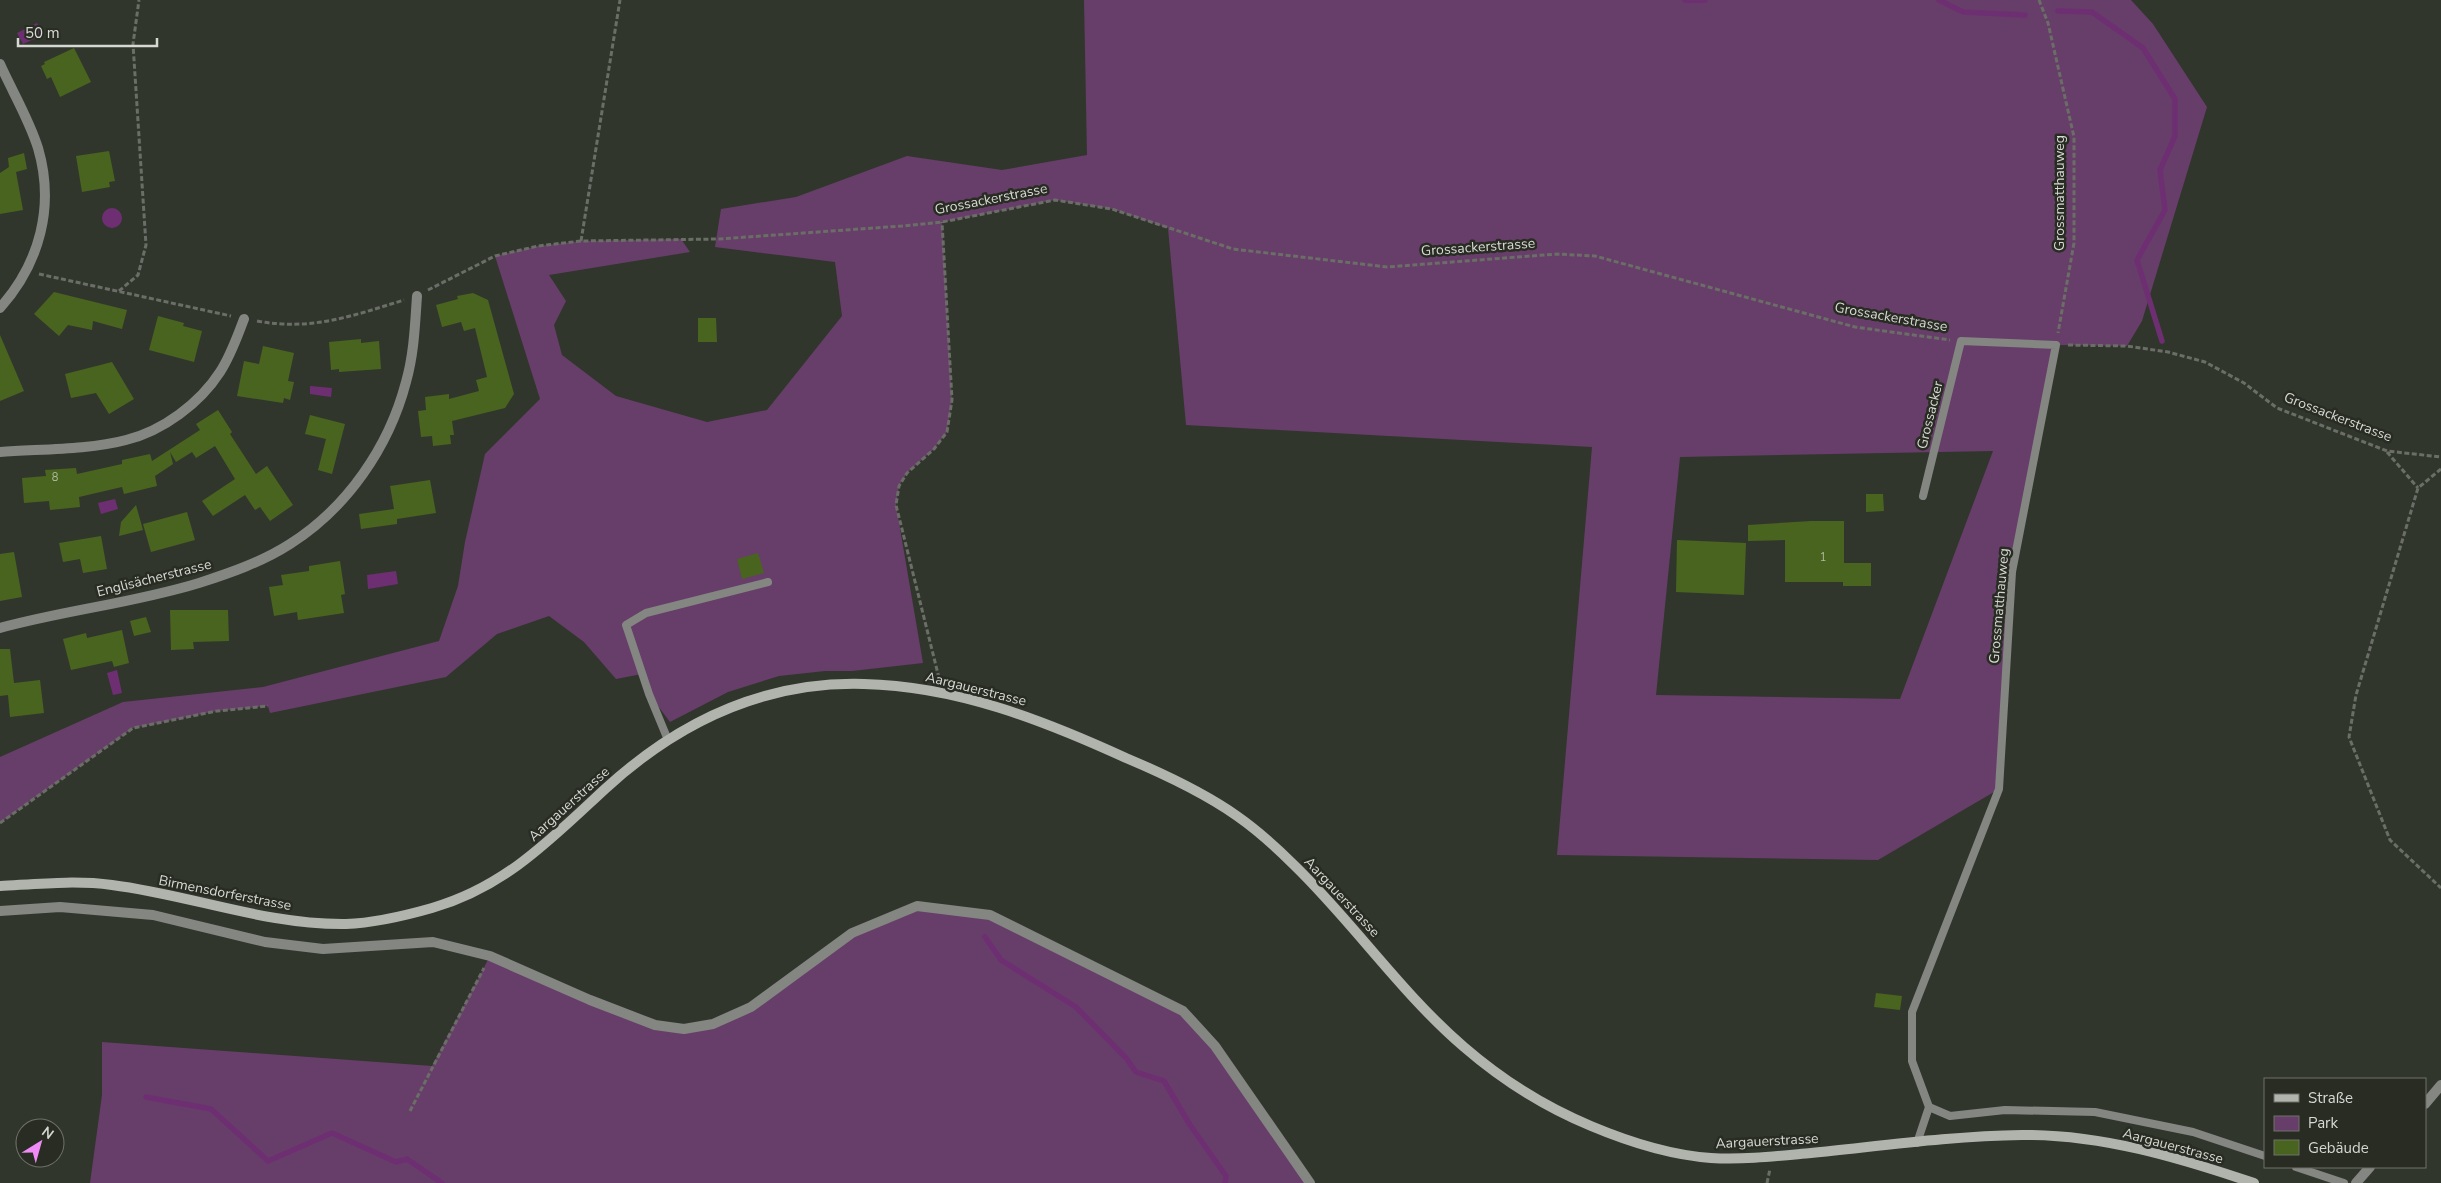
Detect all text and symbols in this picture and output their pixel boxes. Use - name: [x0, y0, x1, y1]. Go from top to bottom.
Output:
- scale bar: [18, 15, 156, 47]
- text: 50 m: [25, 23, 60, 43]
- street label: Grossmatthauweg: [2050, 135, 2069, 251]
- street label: Grossackerstrasse: [933, 179, 1049, 219]
- street label: Grossackerstrasse: [1420, 234, 1536, 260]
- street label: Grossackerstrasse: [1833, 298, 1949, 336]
- street label: Grossacker: [1912, 379, 1948, 451]
- street label: Grossackerstrasse: [2281, 388, 2395, 446]
- house number: 8: [52, 470, 59, 485]
- street label: Grossmatthauweg: [1984, 547, 2014, 665]
- house number: 1: [1820, 550, 1826, 565]
- street label: Englisächerstrasse: [95, 555, 213, 601]
- street label: Aargauerstrasse: [924, 667, 1028, 711]
- street label: Aargauerstrasse: [524, 762, 614, 846]
- street label: Aargauerstrasse: [1300, 853, 1384, 941]
- street label: Birmensdorferstrasse: [157, 871, 293, 915]
- legend: [2264, 1078, 2426, 1168]
- text: Straße: [2308, 1088, 2353, 1108]
- text: Park: [2308, 1113, 2338, 1133]
- north arrow: [15, 1118, 65, 1168]
- text: N: [38, 1122, 57, 1144]
- street label: Aargauerstrasse: [2121, 1123, 2225, 1169]
- street label: Aargauerstrasse: [1715, 1129, 1819, 1153]
- text: Gebäude: [2308, 1138, 2369, 1158]

